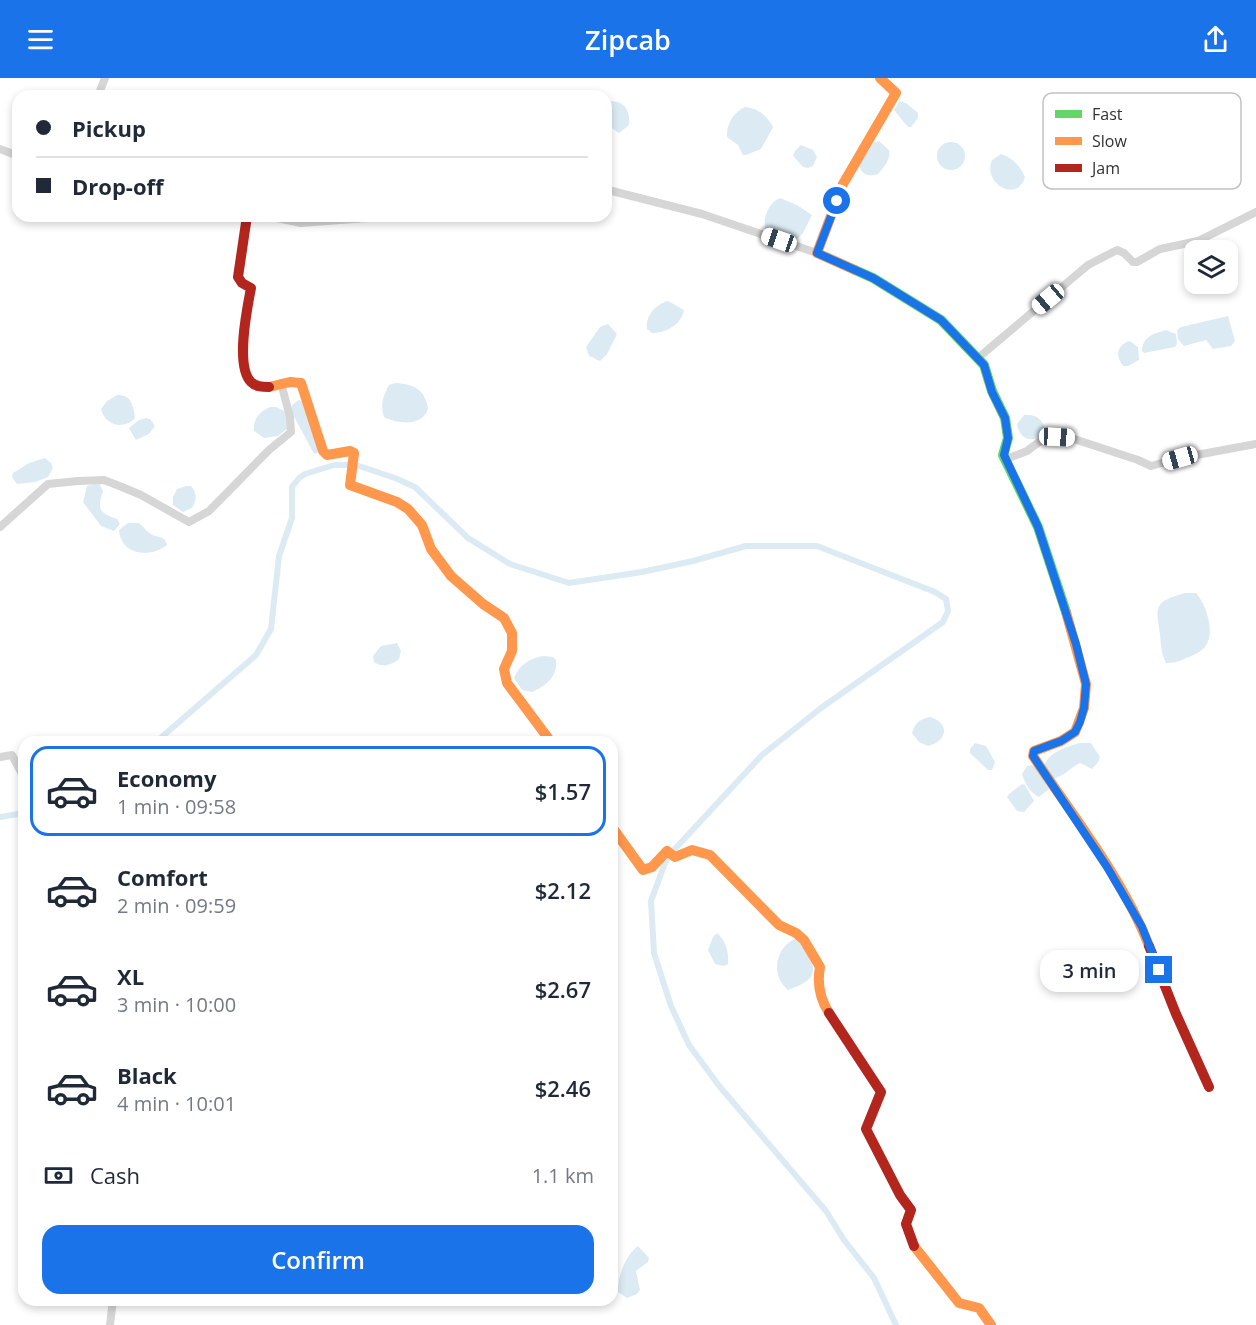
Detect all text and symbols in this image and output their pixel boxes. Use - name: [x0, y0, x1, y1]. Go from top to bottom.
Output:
- text: Zipcab: [585, 21, 671, 58]
- icon: menu: [24, 23, 57, 56]
- icon: share: [1199, 23, 1232, 56]
- legend: [1043, 93, 1241, 189]
- text: Fast: [1092, 103, 1123, 125]
- text: Pickup: [72, 113, 146, 143]
- text: Slow: [1092, 130, 1127, 152]
- text: Jam: [1090, 157, 1120, 179]
- text: Drop-off: [72, 171, 164, 201]
- route start: [823, 187, 850, 214]
- car: [759, 226, 799, 254]
- map controls: [1184, 240, 1238, 294]
- button: layers: [1184, 240, 1238, 294]
- car: [1028, 281, 1068, 317]
- car: [1039, 427, 1075, 447]
- car: [1160, 444, 1200, 472]
- text: Economy: [117, 763, 216, 793]
- icon: car: [45, 764, 99, 818]
- text: $1.57: [535, 776, 591, 806]
- text: 1 min · 09:58: [117, 793, 236, 820]
- text: Comfort: [117, 862, 208, 892]
- icon: car: [45, 863, 99, 917]
- text: $2.12: [535, 875, 591, 905]
- text: 2 min · 09:59: [117, 892, 236, 919]
- callout: 3 min: [1039, 949, 1138, 991]
- route end: [1145, 956, 1172, 983]
- text: 3 min: [1063, 957, 1117, 984]
- text: XL: [117, 961, 144, 991]
- icon: car: [45, 962, 99, 1016]
- text: $2.67: [535, 974, 591, 1004]
- text: 3 min · 10:00: [117, 991, 236, 1018]
- text: Black: [117, 1060, 177, 1090]
- icon: car: [45, 1061, 99, 1115]
- text: $2.46: [535, 1073, 591, 1103]
- text: 4 min · 10:01: [117, 1090, 236, 1117]
- icon: cash: [42, 1159, 75, 1192]
- text: Cash: [90, 1160, 140, 1190]
- text: 1.1 km: [532, 1162, 594, 1189]
- button: Confirm: [42, 1225, 594, 1294]

